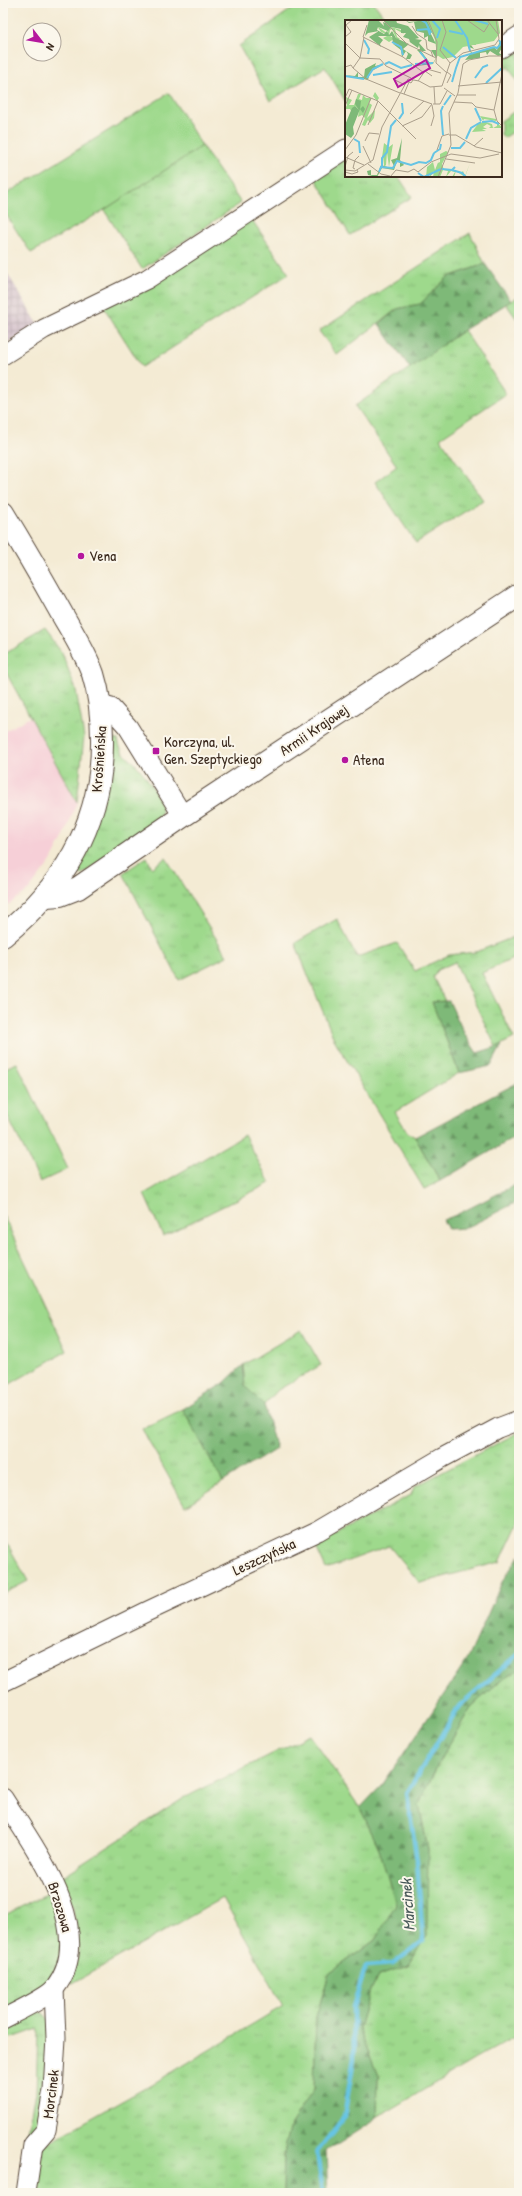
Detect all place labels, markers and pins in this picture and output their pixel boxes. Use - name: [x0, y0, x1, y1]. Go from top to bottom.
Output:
- place label: Vena: [89, 545, 116, 566]
- marker: Vena: [76, 551, 86, 561]
- place label: Korczyna, ul. Gen. Szeptyckiego: [164, 731, 262, 769]
- marker: Korczyna, ul. Gen. Szeptyckiego: [151, 746, 161, 756]
- place label: Atena: [353, 749, 384, 770]
- marker: Atena: [340, 755, 350, 765]

